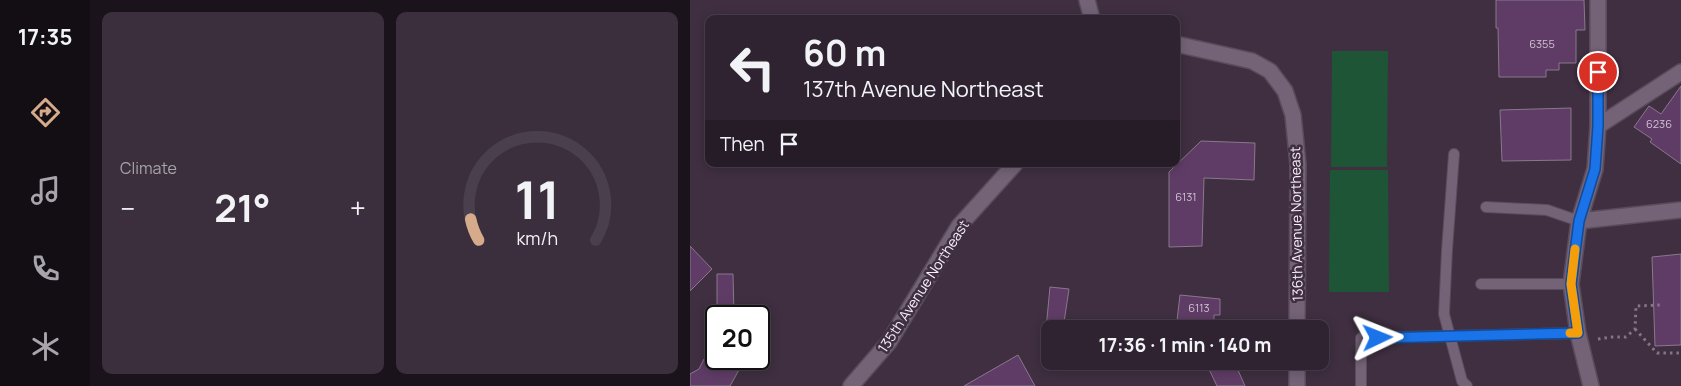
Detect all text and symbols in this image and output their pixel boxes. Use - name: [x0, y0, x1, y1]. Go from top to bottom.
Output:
- text: 17:35: [18, 22, 72, 52]
- text: 60 m: [803, 29, 886, 77]
- icon: left: [720, 35, 785, 100]
- house number: 6355: [1529, 36, 1555, 51]
- pin: [1577, 51, 1619, 93]
- icon: arrive: [1584, 58, 1612, 86]
- text: 137th Avenue Northeast: [803, 74, 1044, 104]
- icon: directions: [28, 95, 63, 130]
- house number: 6236: [1646, 116, 1672, 131]
- icon: arrive: [775, 130, 803, 158]
- text: Then: [720, 131, 765, 157]
- street label: 136th Avenue Northeast: [1285, 146, 1307, 302]
- text: Climate: [120, 157, 177, 179]
- text: 11: [514, 164, 560, 235]
- icon: music: [28, 173, 63, 208]
- text: 21°: [214, 181, 271, 233]
- text: −: [120, 189, 135, 227]
- text: +: [350, 189, 366, 227]
- house number: 6131: [1175, 189, 1197, 204]
- street label: 135th Avenue Northeast: [873, 216, 973, 356]
- text: km/h: [516, 226, 558, 250]
- icon: phone: [28, 251, 63, 286]
- house number: 6113: [1188, 300, 1210, 315]
- speed limit sign: 20: [705, 305, 770, 370]
- position arrow: [1351, 311, 1403, 363]
- icon: climate: [28, 329, 63, 364]
- text: 17:36 · 1 min · 140 m: [1099, 332, 1271, 358]

